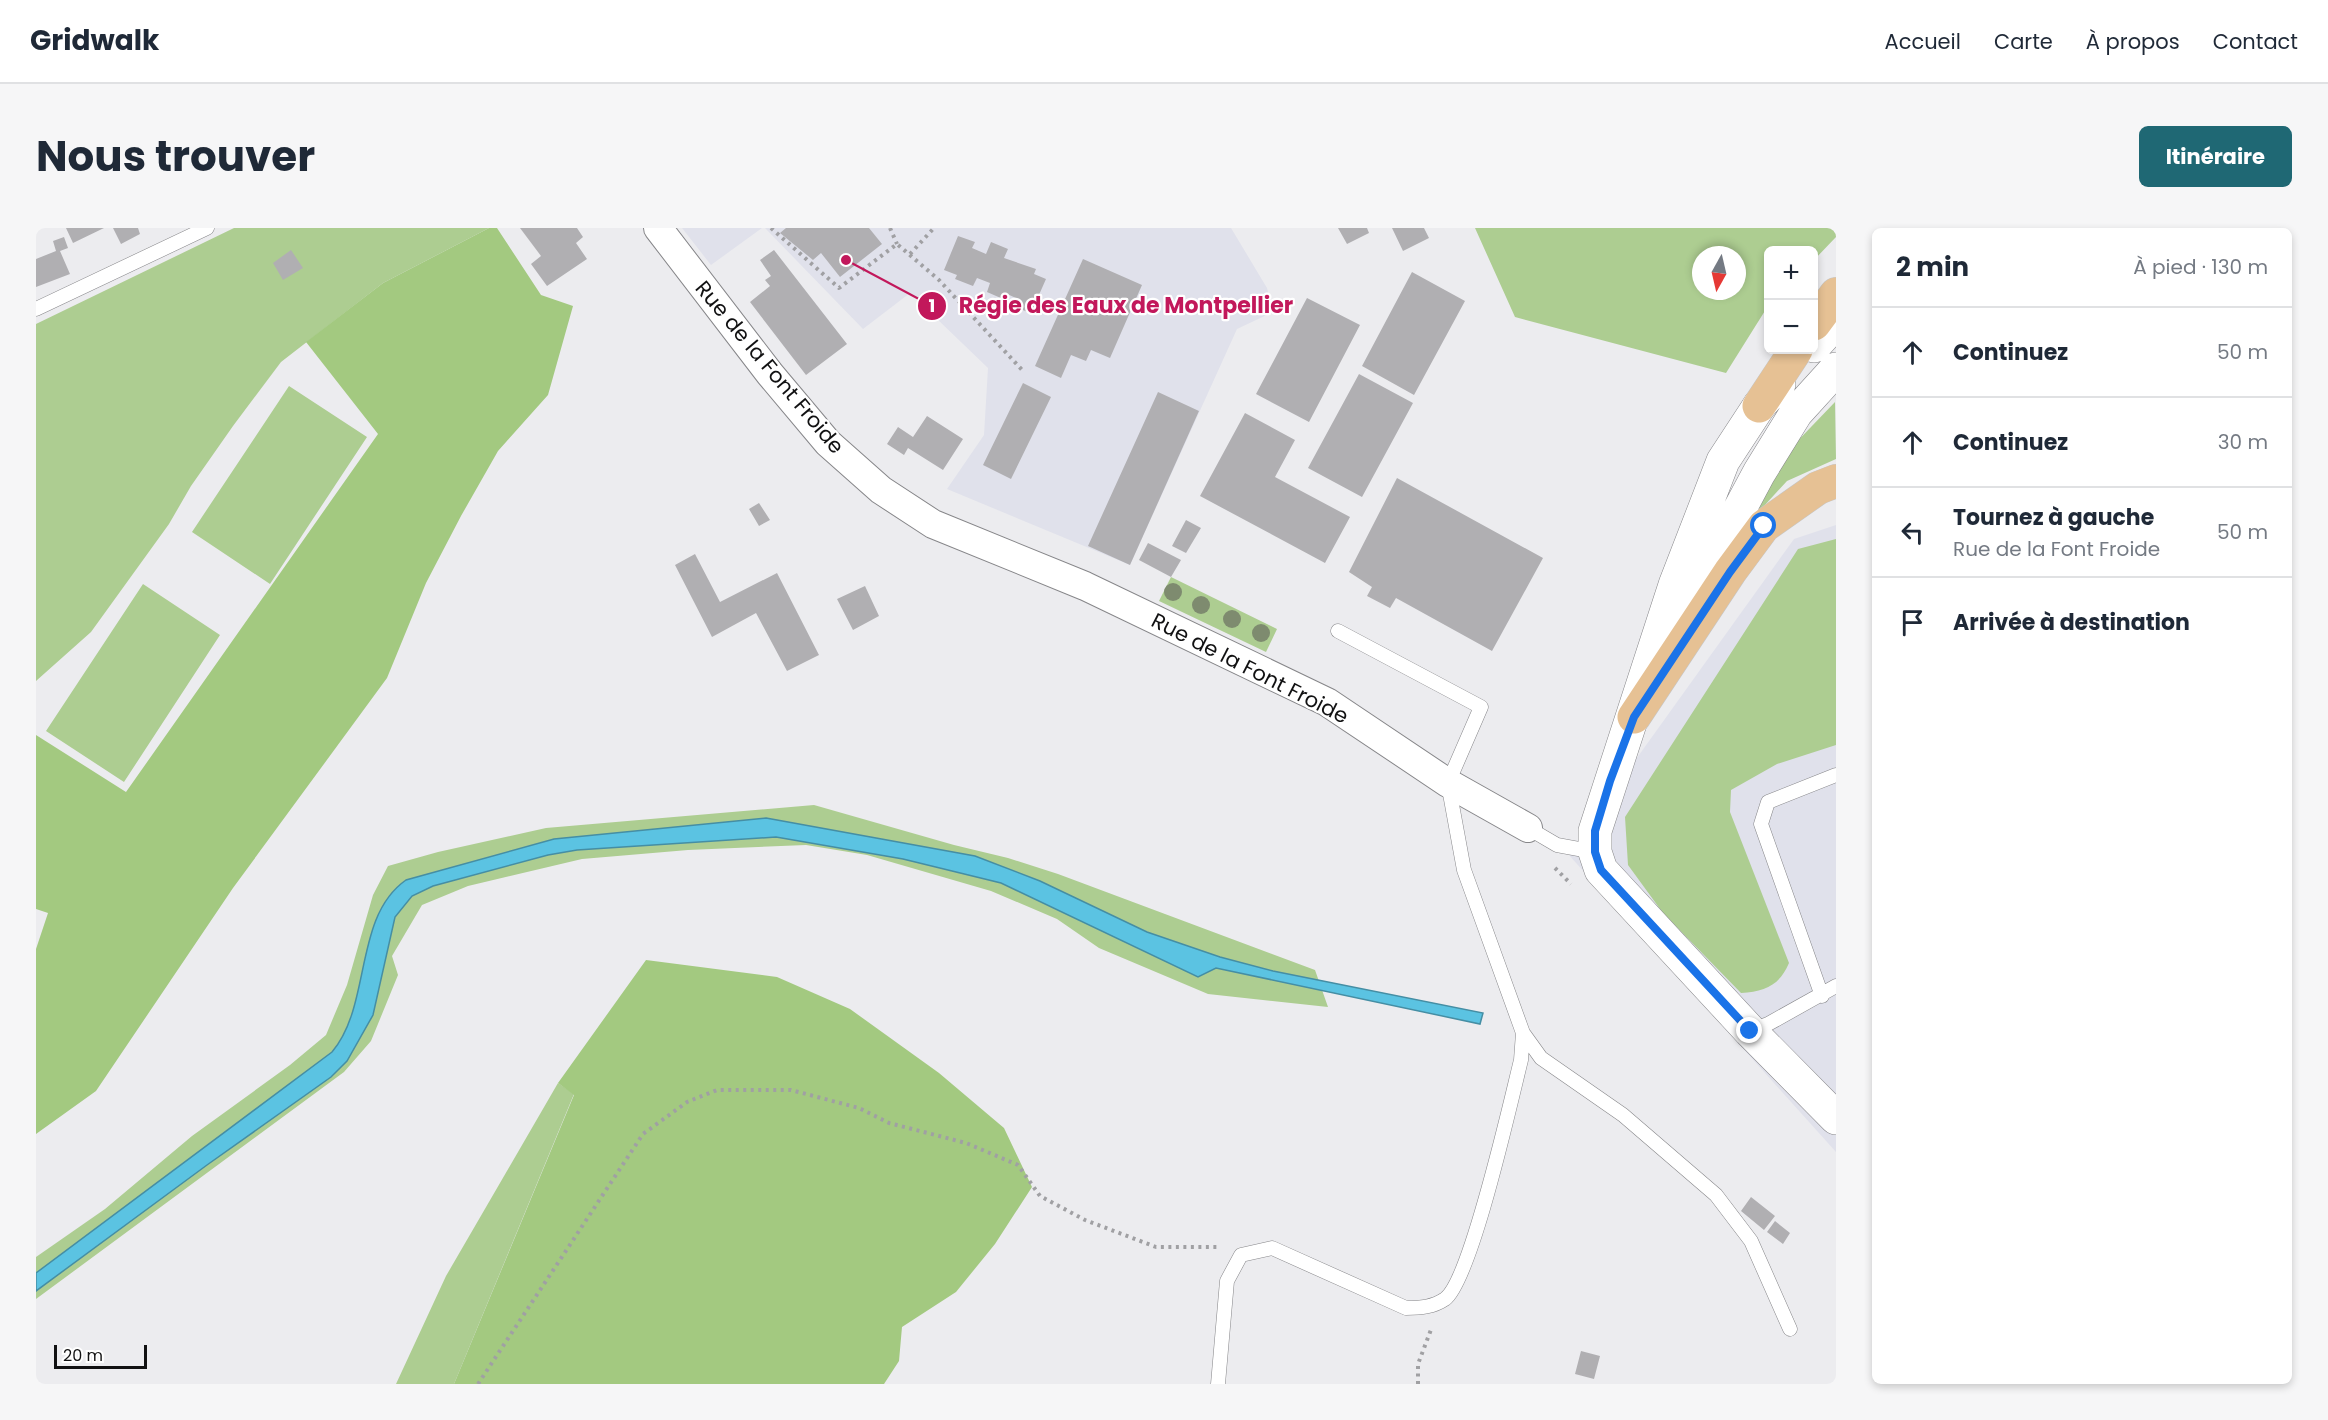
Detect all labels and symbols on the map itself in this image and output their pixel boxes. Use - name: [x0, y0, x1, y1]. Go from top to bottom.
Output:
- north arrow: [1692, 246, 1746, 300]
- street label: Rue de la Font Froide: [689, 274, 851, 460]
- callout: Régie des Eaux de Montpellier: [917, 286, 1305, 326]
- text: Régie des Eaux de Montpellier: [959, 290, 1293, 321]
- text: 1: [929, 293, 935, 318]
- route start: [1750, 512, 1776, 538]
- street label: Rue de la Font Froide: [1146, 606, 1354, 730]
- route end: [1736, 1017, 1762, 1043]
- scale bar: [54, 1342, 147, 1370]

